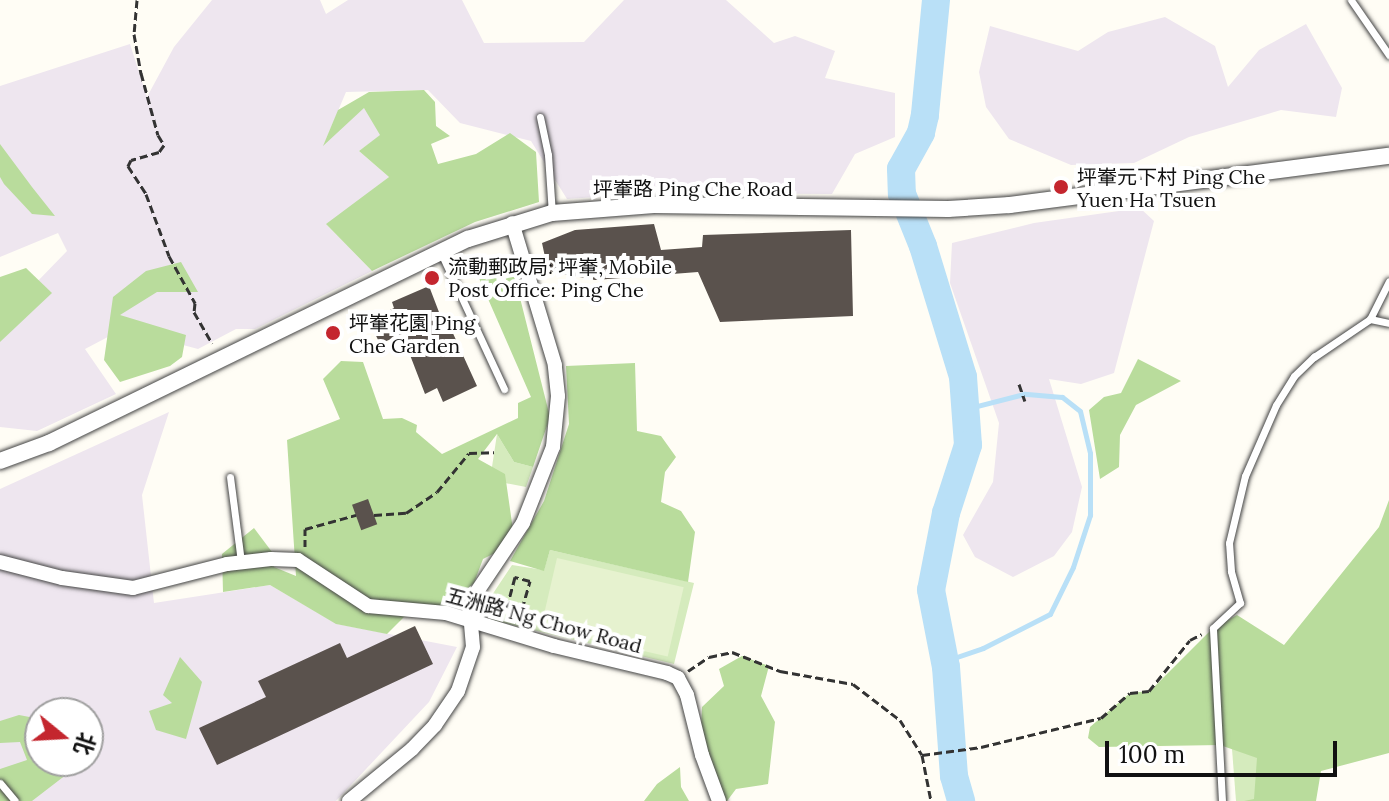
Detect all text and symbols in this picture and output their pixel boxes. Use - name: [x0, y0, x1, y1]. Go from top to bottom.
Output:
- place label: 坪輋元下村 Ping Che Yuen Ha Tsuen: [1077, 164, 1265, 211]
- street label: 坪輋路 Ping Che Road: [593, 176, 793, 200]
- marker: 坪輋元下村 Ping Che Yuen Ha Tsuen: [1052, 178, 1070, 196]
- place label: 流動郵政局: 坪輋, Mobile Post Office: Ping Che: [448, 254, 672, 301]
- marker: 流動郵政局: 坪輋, Mobile Post Office: Ping Che: [423, 269, 441, 287]
- place label: 坪輋花園 Ping Che Garden: [349, 310, 475, 357]
- marker: 坪輋花園 Ping Che Garden: [324, 324, 342, 342]
- street label: 五洲路 Ng Chow Road: [443, 582, 645, 658]
- north arrow: [24, 697, 104, 777]
- scale bar: [1109, 725, 1341, 775]
- text: 北: [68, 729, 102, 759]
- text: 100 m: [1119, 739, 1185, 770]

